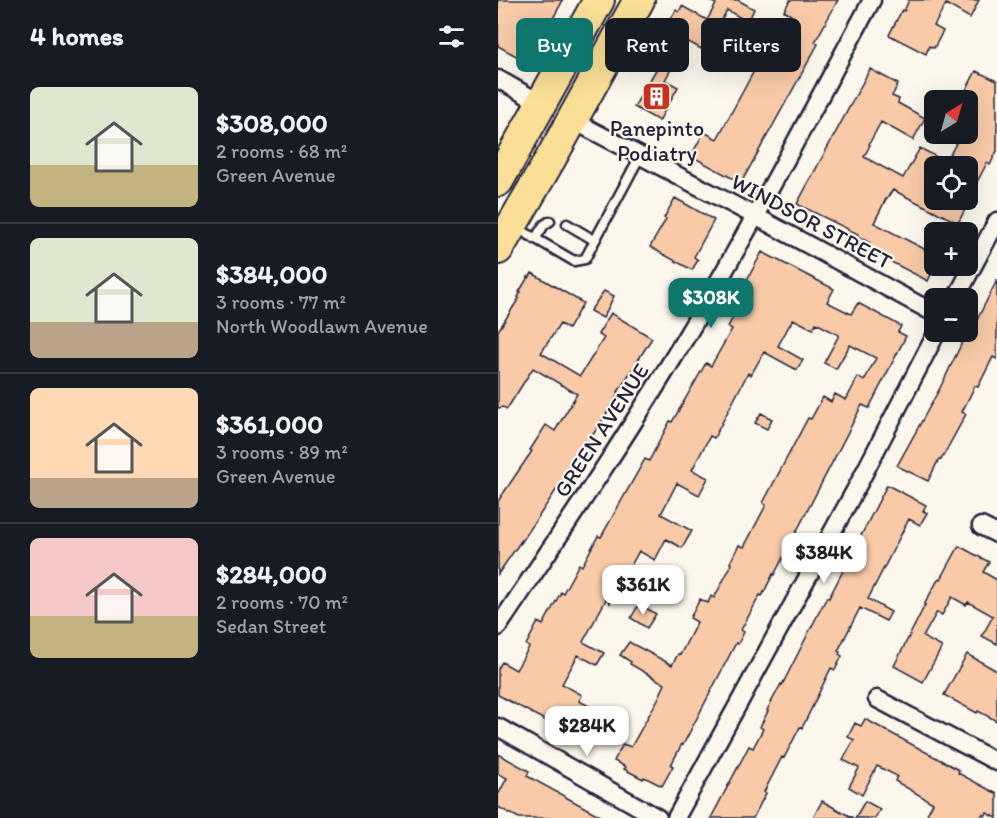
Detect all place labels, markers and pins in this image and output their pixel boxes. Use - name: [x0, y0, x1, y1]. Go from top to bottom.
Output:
- building icon: Panepinto Podiatry: [641, 80, 673, 112]
- place label: Panepinto Podiatry: [610, 115, 704, 167]
- pin: $308K: [669, 278, 753, 329]
- pin: $384K: [782, 533, 866, 584]
- pin: $361K: [601, 565, 685, 616]
- pin: $284K: [545, 706, 629, 757]

